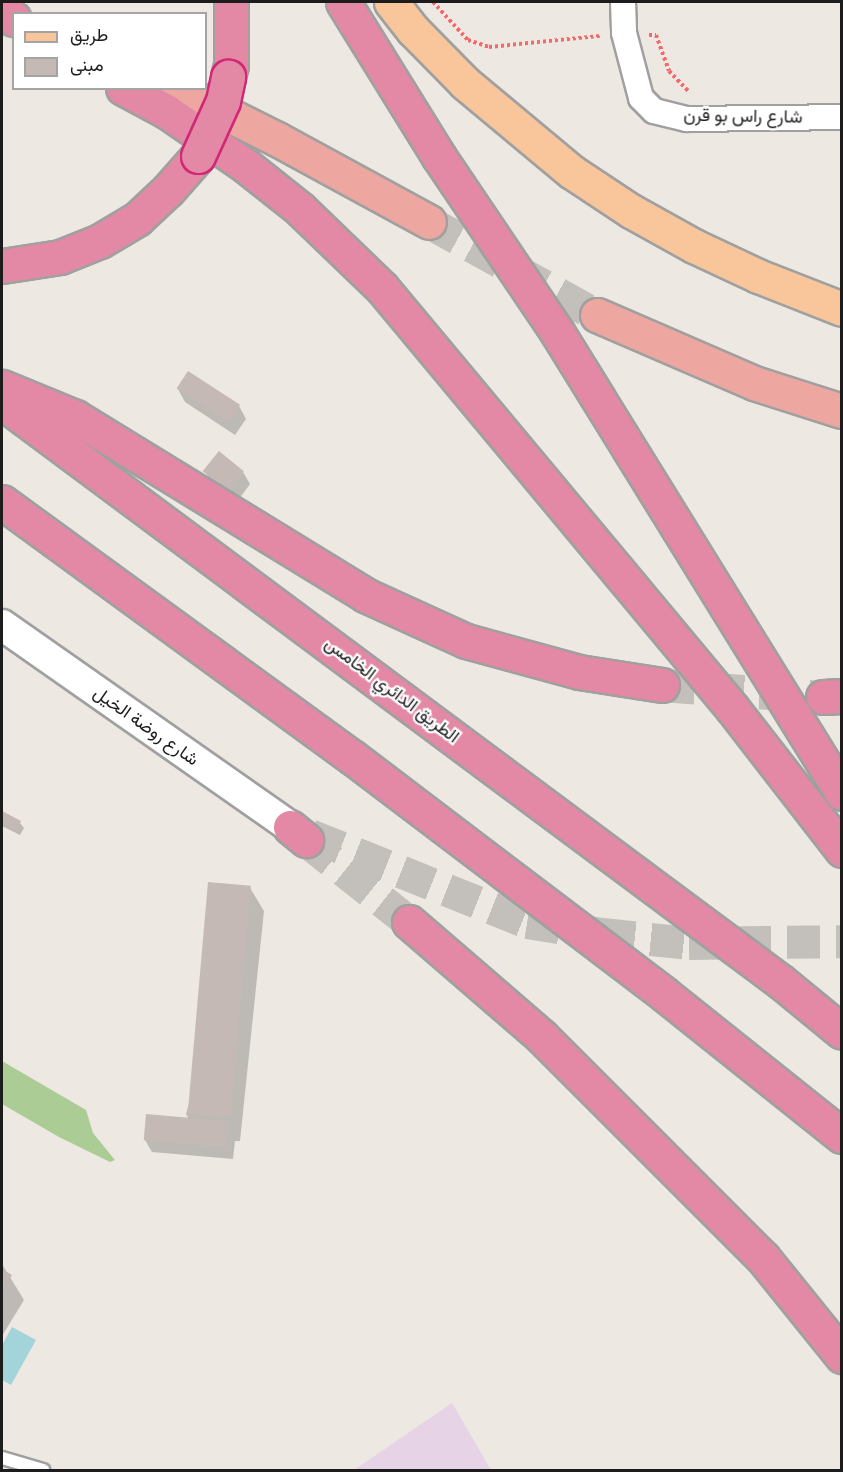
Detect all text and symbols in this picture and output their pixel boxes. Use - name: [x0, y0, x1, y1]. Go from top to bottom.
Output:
- legend: [12, 12, 207, 90]
- text: طريق: [70, 24, 108, 45]
- text: مبنى: [70, 54, 104, 75]
- street label: شارع راس بو قرن: [683, 104, 803, 128]
- street label: الطريق الدائري الخامس: [321, 632, 463, 748]
- street label: شارع روضة الخيل: [89, 682, 203, 770]

